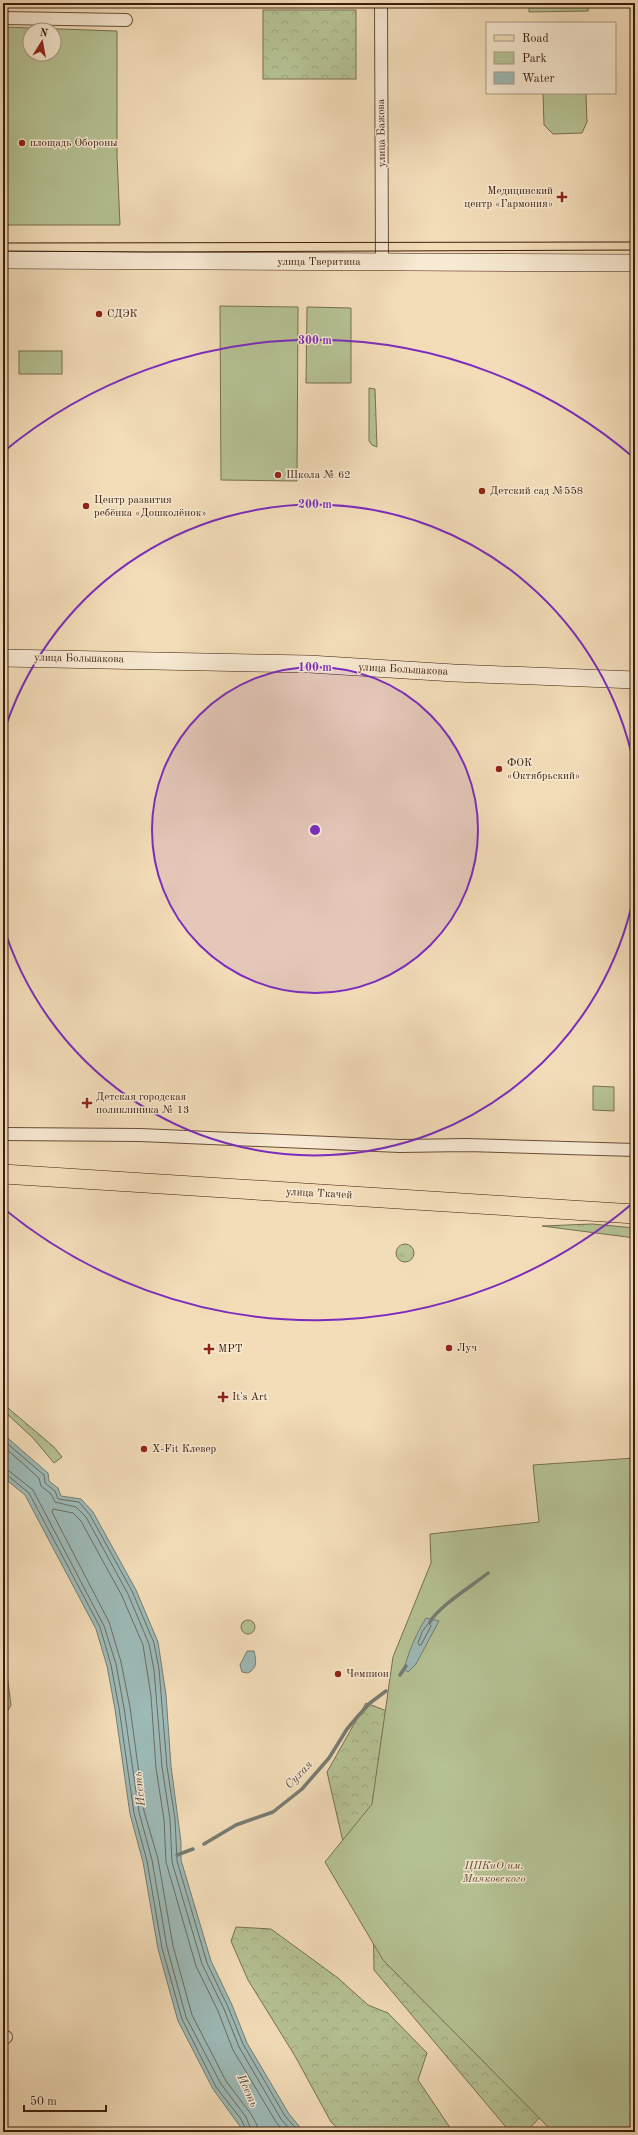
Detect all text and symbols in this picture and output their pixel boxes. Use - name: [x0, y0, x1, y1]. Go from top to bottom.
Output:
- north arrow: [22, 22, 62, 62]
- legend: [486, 22, 616, 94]
- text: N: [38, 27, 49, 40]
- text: Road: [522, 33, 549, 45]
- text: Park: [522, 53, 547, 65]
- text: Water: [522, 73, 555, 85]
- street label: улица Бажова: [376, 98, 388, 167]
- marker: площадь Обороны: [17, 138, 27, 148]
- place label: площадь Обороны: [30, 138, 117, 149]
- place label: Медицинский центр «Гармония»: [464, 186, 553, 210]
- marker: Медицинский центр «Гармония»: [556, 191, 568, 203]
- street label: улица Тверитина: [277, 257, 361, 268]
- marker: СДЭК: [94, 309, 104, 319]
- place label: СДЭК: [107, 309, 138, 320]
- text: 300 m: [298, 335, 332, 347]
- marker: Школа № 62: [273, 470, 283, 480]
- place label: Школа № 62: [286, 470, 351, 481]
- marker: Детский сад №558: [477, 486, 487, 496]
- place label: Детский сад №558: [490, 486, 583, 497]
- place label: Центр развития ребёнка «Дошколёнок»: [94, 495, 206, 519]
- text: 200 m: [298, 499, 332, 511]
- marker: Центр развития ребёнка «Дошколёнок»: [81, 501, 91, 511]
- street label: улица Большакова: [34, 653, 125, 665]
- text: 100 m: [298, 662, 332, 674]
- street label: улица Большакова: [358, 662, 449, 678]
- place label: ФОК «Октябрьский»: [507, 758, 580, 782]
- marker: ФОК «Октябрьский»: [494, 764, 504, 774]
- centre of rings: [308, 823, 322, 837]
- place label: Детская городская поликлиника № 13: [96, 1092, 190, 1116]
- marker: Детская городская поликлиника № 13: [81, 1097, 93, 1109]
- street label: улица Ткачей: [285, 1187, 353, 1201]
- marker: МРТ: [203, 1343, 215, 1355]
- marker: Луч: [444, 1343, 454, 1353]
- place label: Луч: [457, 1343, 477, 1354]
- place label: МРТ: [218, 1344, 243, 1355]
- marker: It's Art: [217, 1391, 229, 1403]
- place label: It's Art: [232, 1392, 268, 1403]
- marker: X-Fit Клевер: [139, 1444, 149, 1454]
- place label: X-Fit Клевер: [152, 1444, 217, 1455]
- marker: Чемпион: [333, 1669, 343, 1679]
- place label: Чемпион: [346, 1669, 389, 1680]
- water label: Сухая: [283, 1758, 315, 1791]
- water label: Исеть: [132, 1771, 148, 1808]
- park label: ЦПКиО им. Маяковского: [462, 1861, 525, 1885]
- water label: Исеть: [234, 2072, 260, 2109]
- scale bar: [24, 2087, 106, 2113]
- text: 50 m: [30, 2095, 57, 2108]

